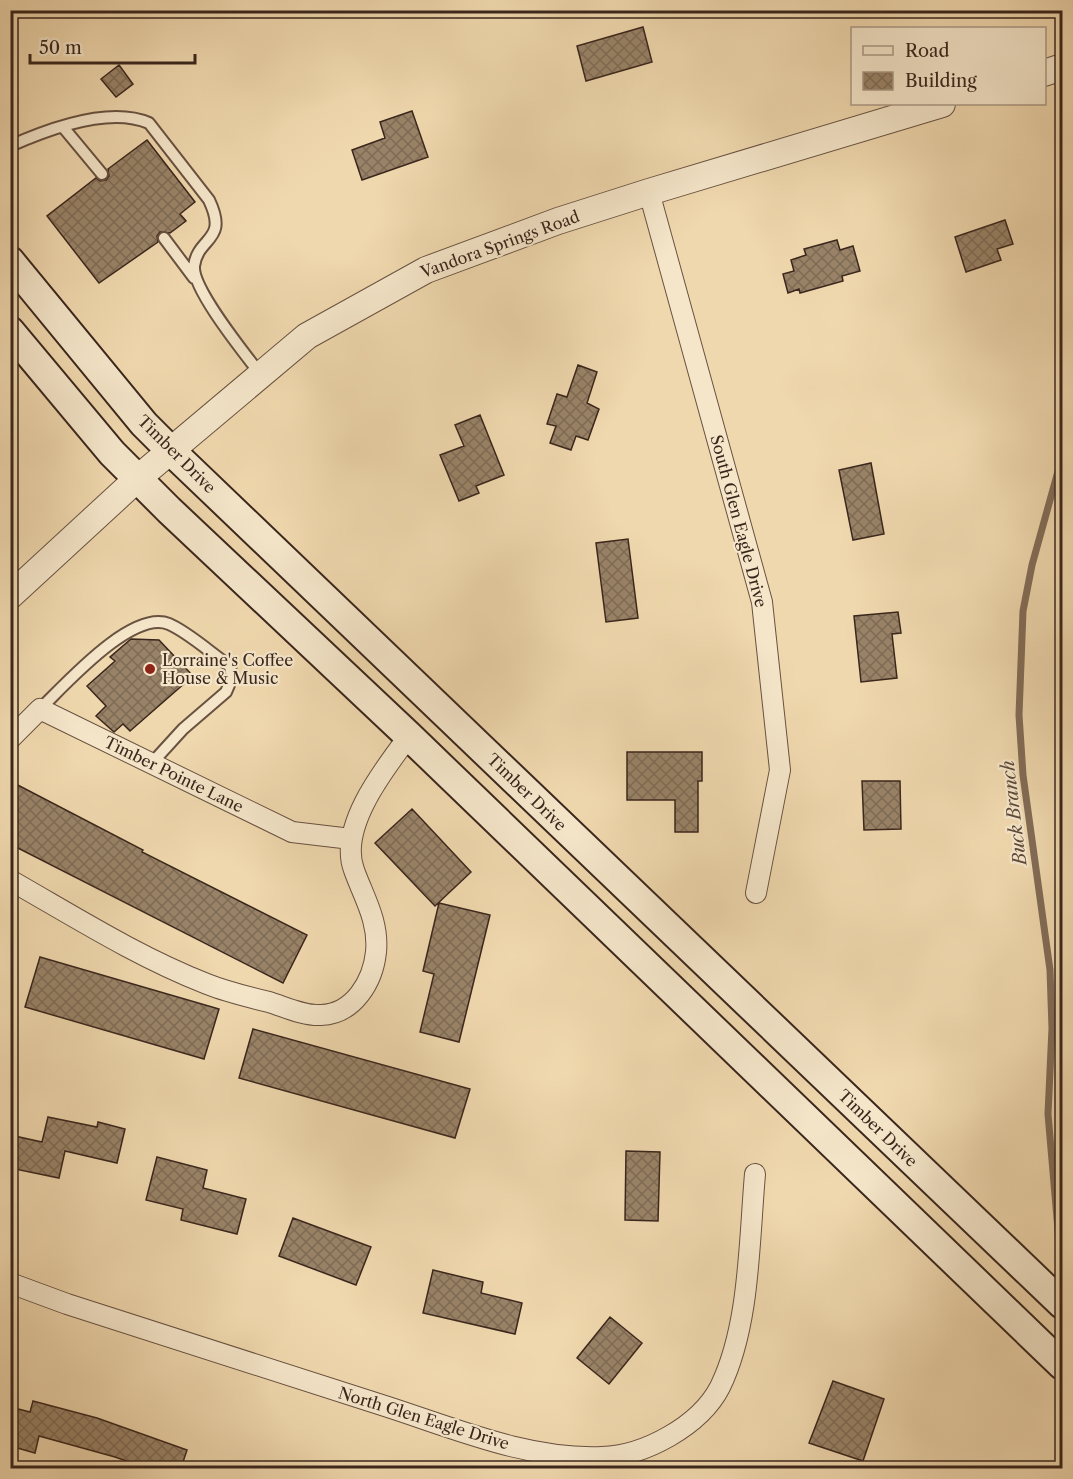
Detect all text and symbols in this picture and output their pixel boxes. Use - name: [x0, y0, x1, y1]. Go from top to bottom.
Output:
- scale bar: [30, 27, 195, 65]
- legend: [851, 27, 1046, 105]
- text: 50 m: [39, 37, 82, 59]
- text: Road: [905, 40, 950, 62]
- text: Building: [905, 70, 977, 92]
- street label: Vandora Springs Road: [417, 206, 582, 282]
- street label: Timber Drive: [134, 411, 220, 497]
- street label: South Glen Eagle Drive: [706, 433, 772, 609]
- place label: Lorraine's Coffee House & Music: [162, 650, 293, 688]
- marker: Lorraine's Coffee House & Music: [143, 662, 157, 676]
- street label: Timber Pointe Lane: [101, 732, 247, 816]
- street label: Timber Drive: [483, 749, 571, 835]
- water label: Buck Branch: [997, 759, 1032, 869]
- street label: Timber Drive: [834, 1085, 922, 1171]
- street label: North Glen Eagle Drive: [336, 1382, 512, 1454]

